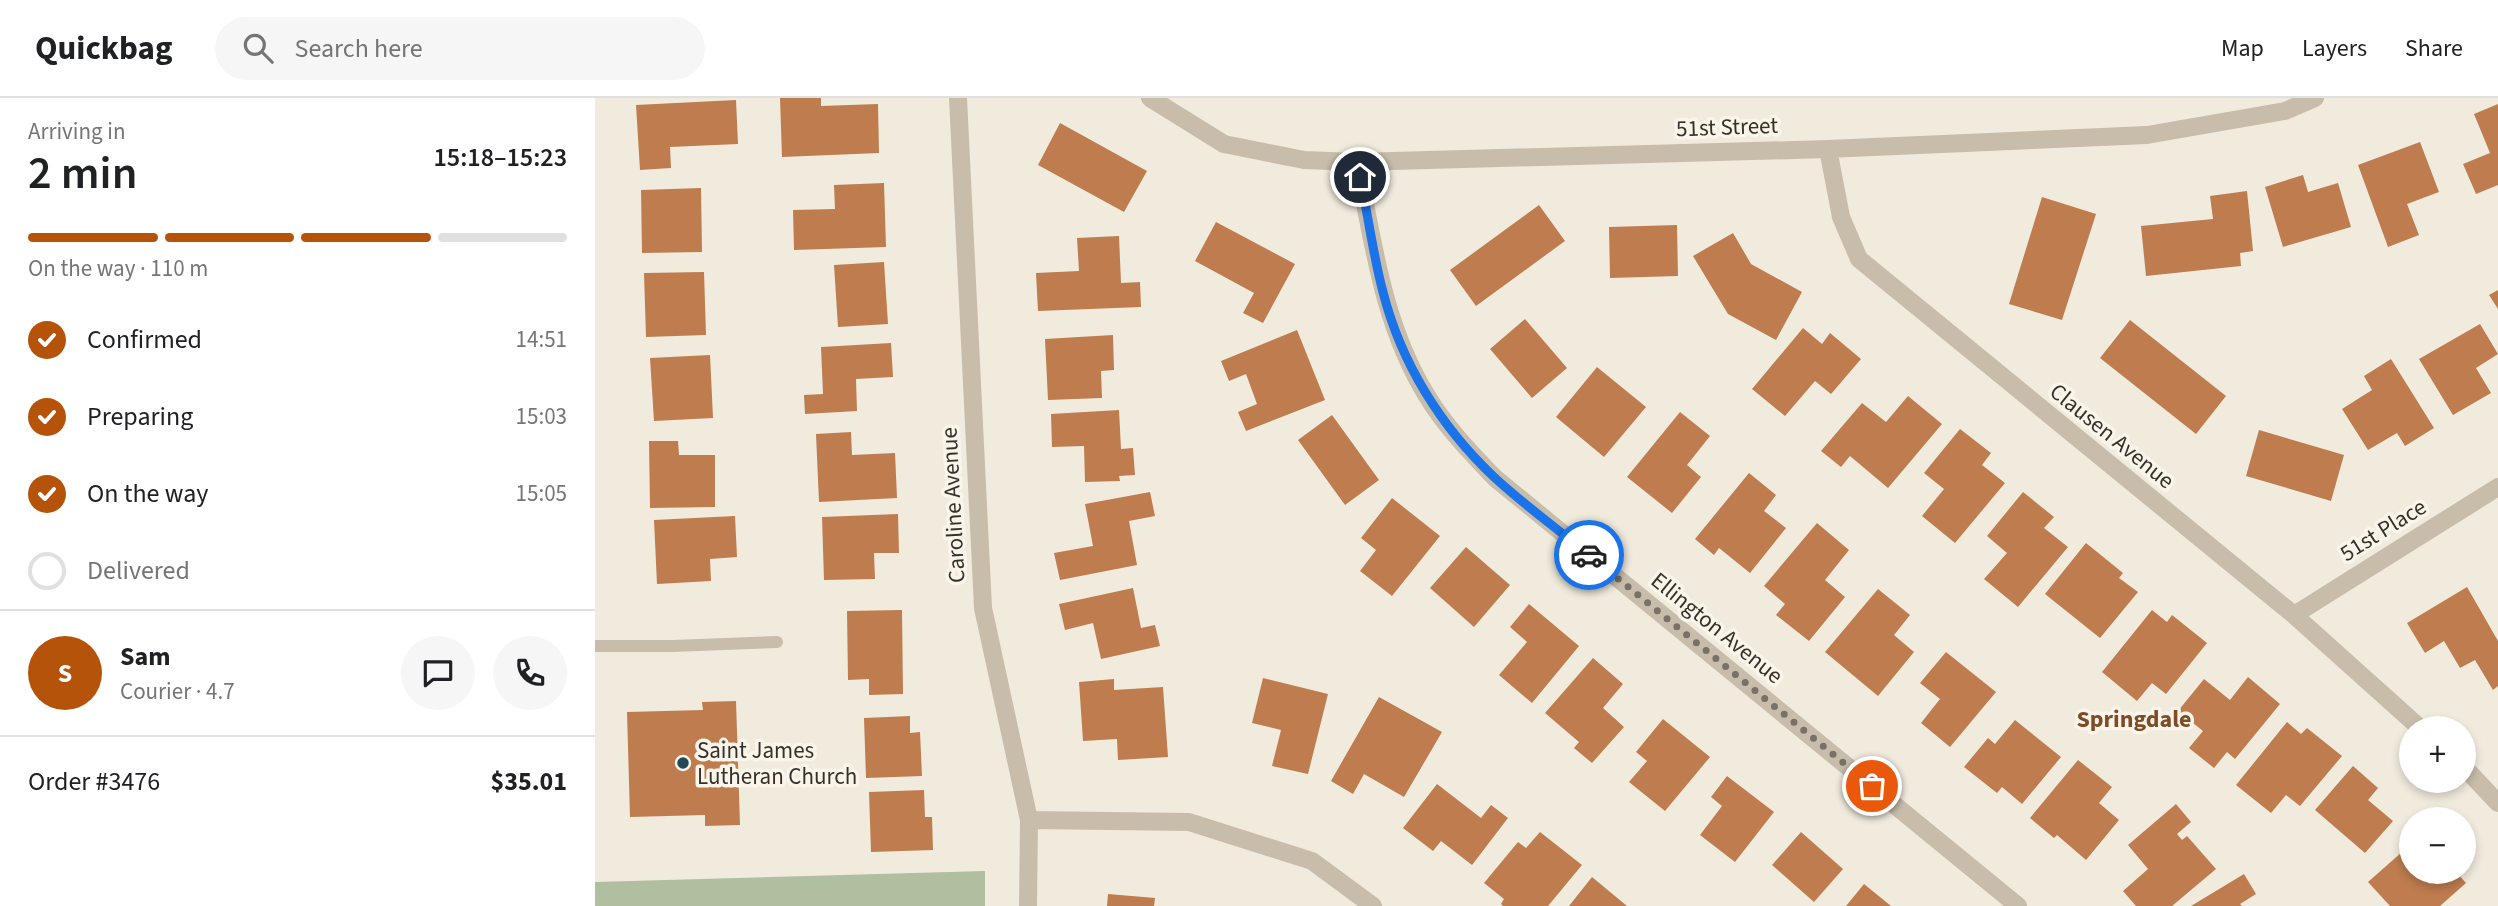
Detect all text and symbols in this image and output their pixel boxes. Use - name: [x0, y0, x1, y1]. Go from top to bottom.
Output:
- search box: [215, 17, 705, 80]
- text: Quickbag: [35, 25, 173, 72]
- icon: search: [239, 29, 277, 67]
- text: Search here: [295, 30, 423, 67]
- text: Map: [2221, 31, 2264, 66]
- text: Layers: [2302, 31, 2367, 66]
- text: Share: [2405, 31, 2463, 66]
- street label: 51st Street: [1675, 109, 1779, 145]
- text: Arriving in: [28, 115, 126, 148]
- text: 15:18–15:23: [434, 139, 567, 176]
- text: 2 min: [28, 141, 137, 206]
- pin: [1330, 147, 1390, 207]
- icon: home: [1341, 158, 1379, 196]
- text: On the way · 110 m: [28, 252, 208, 285]
- icon: check: [28, 321, 66, 359]
- text: Confirmed: [87, 321, 202, 358]
- text: 14:51: [516, 323, 567, 356]
- street label: Clausen Avenue: [2042, 375, 2182, 497]
- icon: check: [28, 398, 66, 436]
- text: Preparing: [87, 398, 193, 435]
- text: 15:03: [516, 400, 567, 433]
- street label: Caroline Avenue: [932, 426, 974, 584]
- icon: check: [28, 475, 66, 513]
- text: On the way: [87, 475, 208, 512]
- text: 15:05: [516, 477, 567, 510]
- street label: 51st Place: [2333, 490, 2433, 570]
- courier: [1554, 520, 1624, 590]
- icon: car: [1570, 536, 1608, 574]
- text: Delivered: [87, 552, 190, 589]
- street label: Ellington Avenue: [1644, 564, 1790, 692]
- button: chat: [401, 636, 475, 710]
- button: phone: [493, 636, 567, 710]
- text: Sam: [120, 638, 170, 675]
- text: S: [58, 655, 72, 692]
- text: Courier · 4.7: [120, 675, 235, 708]
- district label: Springdale: [2076, 702, 2192, 737]
- map controls: [2399, 716, 2476, 884]
- button: +: [2399, 716, 2476, 793]
- place label: Saint James Lutheran Church: [697, 734, 857, 793]
- marker: Saint James Lutheran Church: [675, 755, 691, 771]
- pin: [1842, 756, 1902, 816]
- text: Order #3476: [28, 763, 160, 800]
- text: $35.01: [491, 763, 567, 800]
- icon: bag: [1853, 767, 1891, 805]
- button: −: [2399, 807, 2476, 884]

